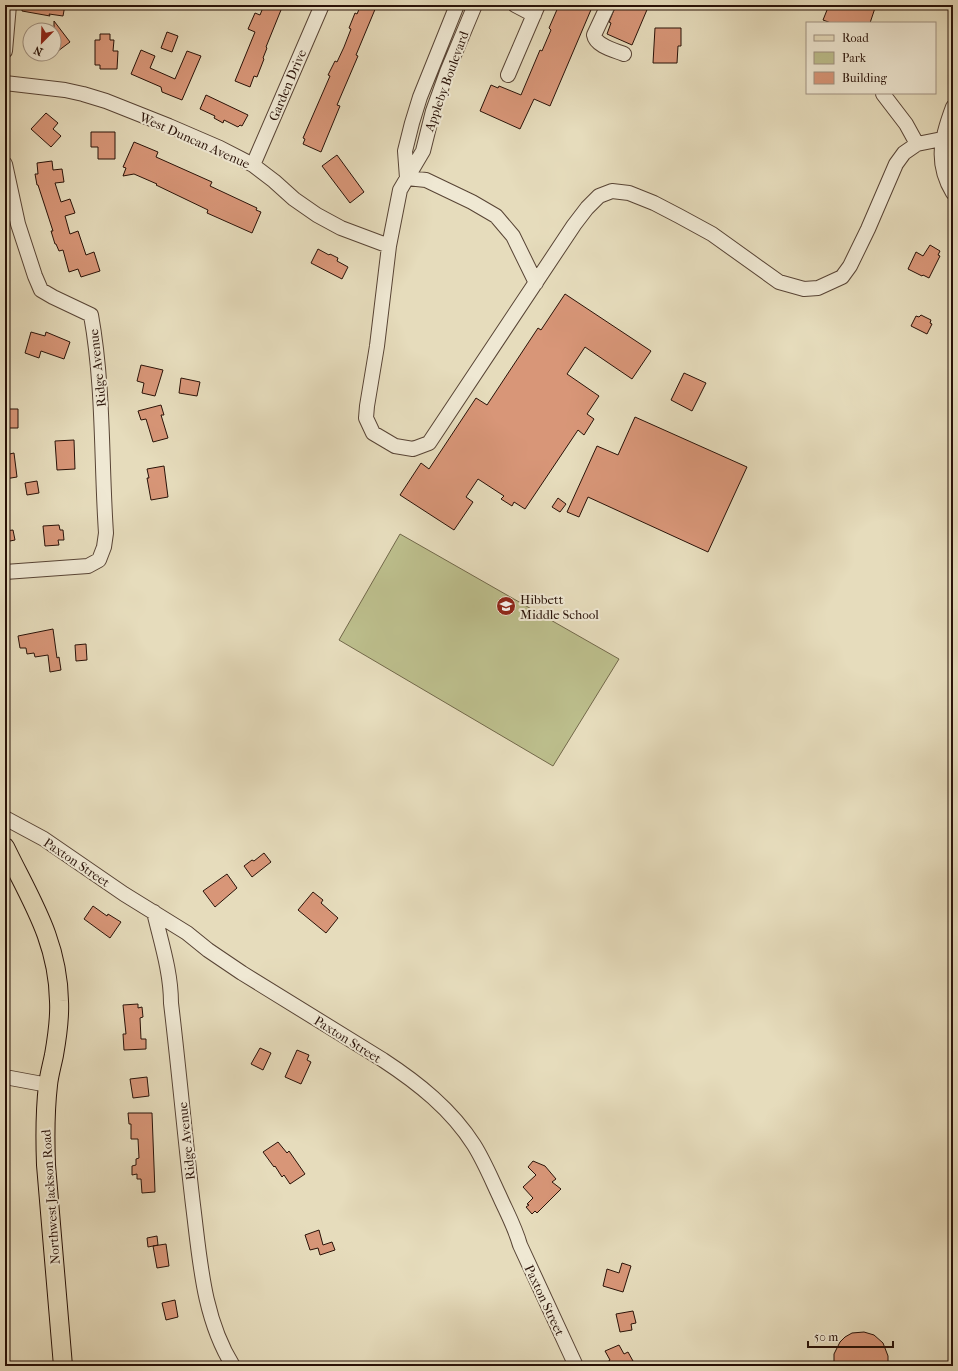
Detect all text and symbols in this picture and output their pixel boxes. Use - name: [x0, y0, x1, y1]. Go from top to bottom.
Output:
- north arrow: [22, 22, 62, 62]
- legend: [806, 22, 936, 94]
- street label: Appleby Boulevard: [421, 28, 472, 134]
- text: Road: [842, 31, 869, 45]
- text: N: [31, 43, 45, 58]
- street label: Garden Drive: [266, 47, 309, 123]
- text: Park: [842, 51, 867, 65]
- text: Building: [842, 71, 887, 85]
- street label: West Duncan Avenue: [136, 109, 253, 172]
- street label: Ridge Avenue: [86, 328, 109, 408]
- place label: Hibbett Middle School: [520, 592, 599, 622]
- school or university icon: Hibbett Middle School: [495, 595, 517, 617]
- street label: Paxton Street: [41, 835, 113, 890]
- street label: Paxton Street: [311, 1013, 384, 1066]
- street label: Ridge Avenue: [175, 1101, 198, 1181]
- street label: Northwest Jackson Road: [38, 1128, 63, 1265]
- street label: Paxton Street: [522, 1262, 568, 1338]
- scale bar: [808, 1323, 893, 1349]
- text: 50 m: [814, 1330, 838, 1344]

